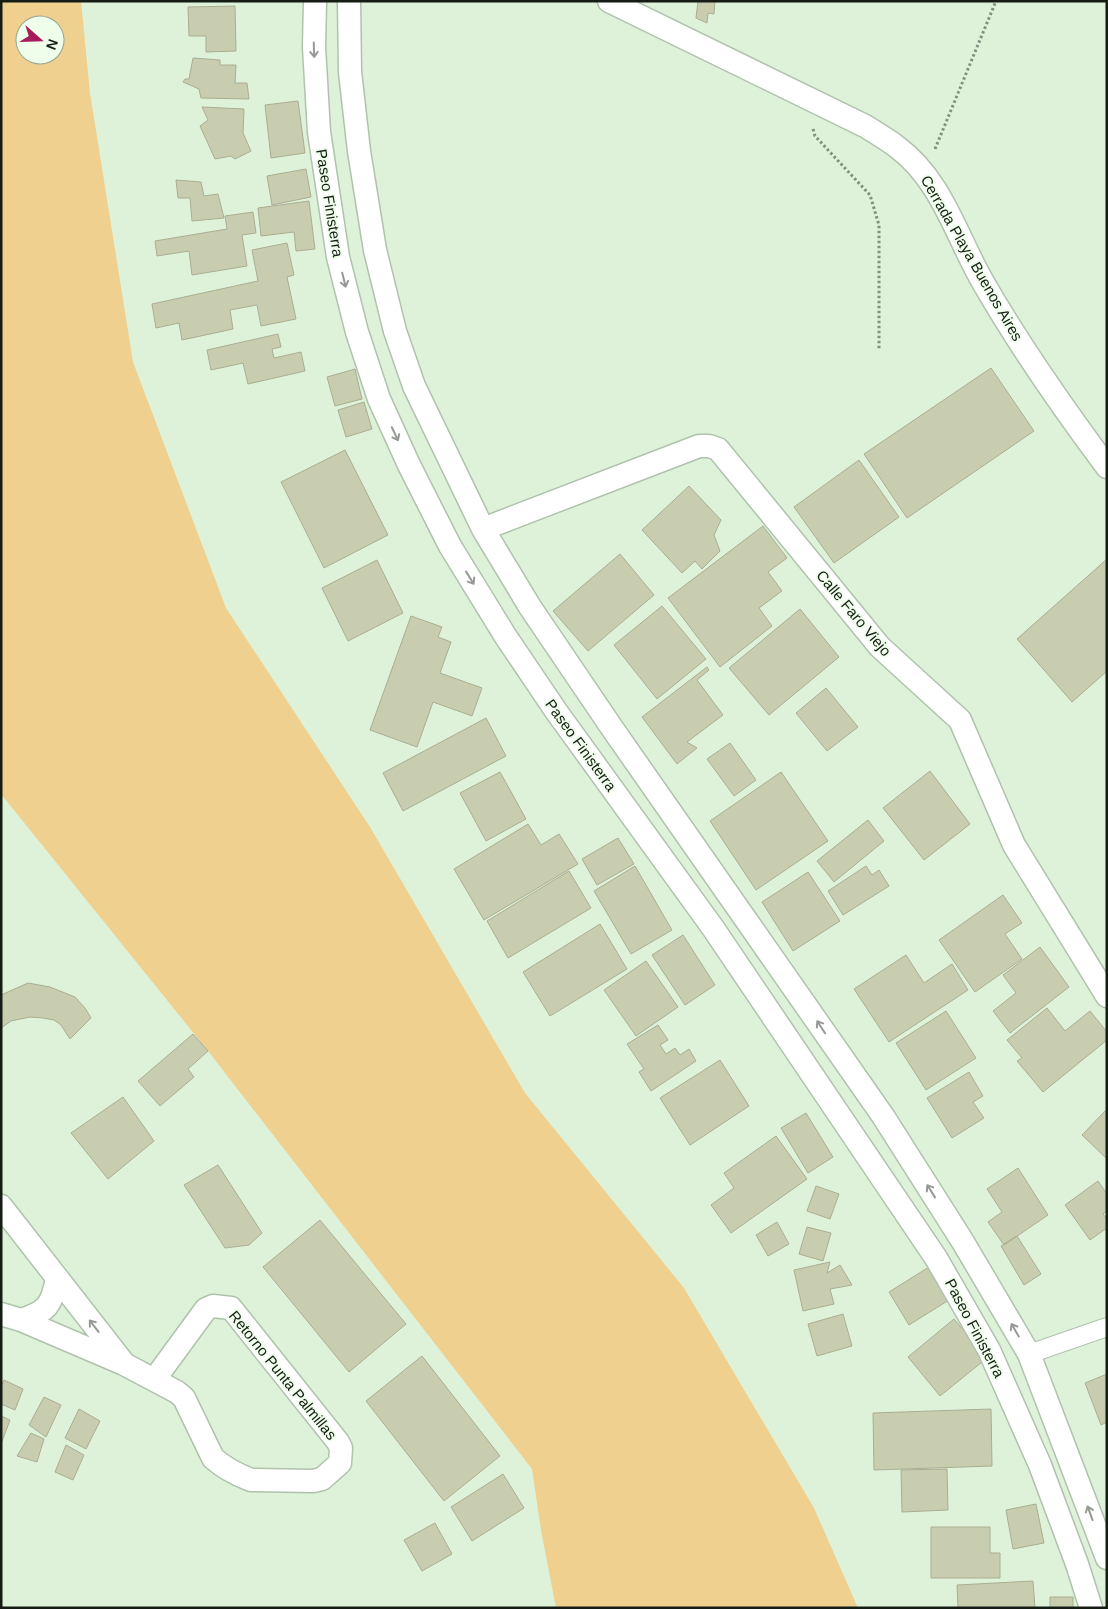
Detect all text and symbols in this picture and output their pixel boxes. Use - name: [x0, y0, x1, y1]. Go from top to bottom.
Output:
- north arrow: [15, 15, 65, 65]
- text: N: [43, 37, 61, 52]
- one-way arrow: [310, 42, 319, 58]
- street label: Paseo Finisterra: [313, 148, 347, 259]
- street label: Cerrada Playa Buenos Aires: [918, 172, 1026, 344]
- one-way arrow: [340, 272, 349, 288]
- one-way arrow: [390, 426, 400, 441]
- street label: Calle Faro Viejo: [813, 567, 895, 659]
- one-way arrow: [465, 571, 475, 585]
- street label: Paseo Finisterra: [542, 696, 620, 795]
- one-way arrow: [816, 1020, 826, 1034]
- one-way arrow: [925, 1185, 935, 1199]
- street label: Paseo Finisterra: [942, 1276, 1008, 1381]
- street label: Retorno Punta Palmillas: [226, 1307, 340, 1443]
- one-way arrow: [89, 1319, 100, 1332]
- one-way arrow: [1009, 1324, 1019, 1338]
- one-way arrow: [1085, 1505, 1094, 1521]

